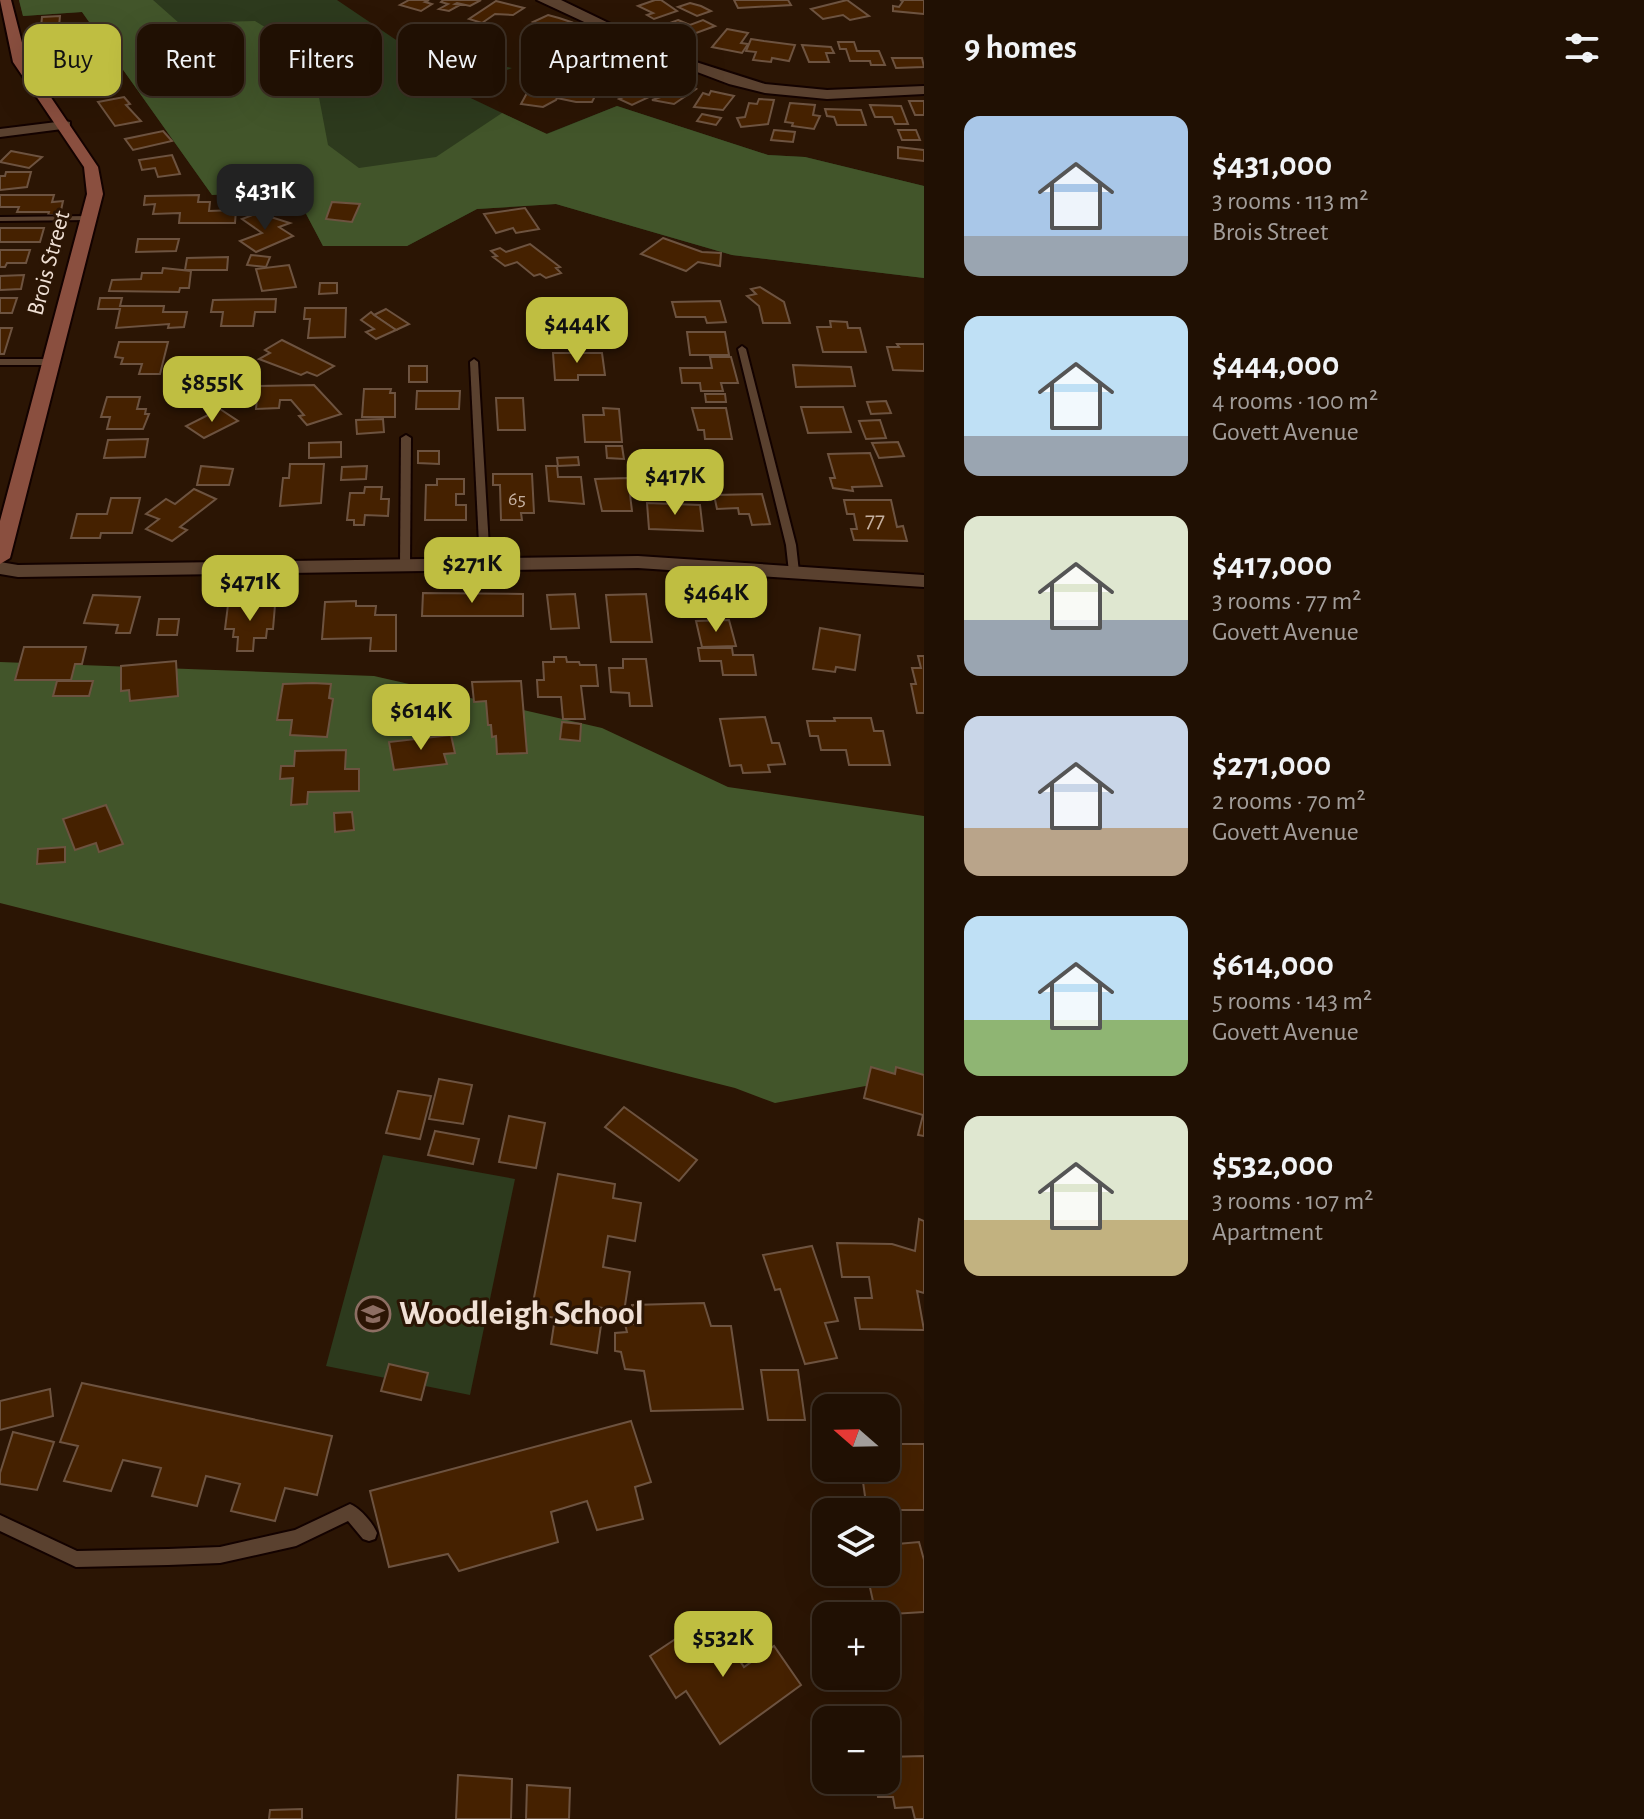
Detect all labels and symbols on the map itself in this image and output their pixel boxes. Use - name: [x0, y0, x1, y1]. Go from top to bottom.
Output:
- pin: $431K: [209, 164, 321, 232]
- street label: Brois Street: [24, 208, 75, 318]
- pin: $444K: [521, 297, 633, 365]
- pin: $855K: [156, 356, 268, 424]
- pin: $417K: [619, 449, 731, 517]
- house number: 65: [508, 489, 526, 509]
- house number: 77: [865, 508, 885, 532]
- pin: $271K: [416, 537, 528, 605]
- pin: $471K: [194, 555, 306, 623]
- pin: $464K: [660, 566, 772, 634]
- pin: $614K: [365, 684, 477, 752]
- school or university icon: Woodleigh School: [354, 1295, 392, 1333]
- place label: Woodleigh School: [399, 1297, 644, 1331]
- north arrow: [812, 1394, 900, 1482]
- pin: $532K: [667, 1611, 779, 1679]

